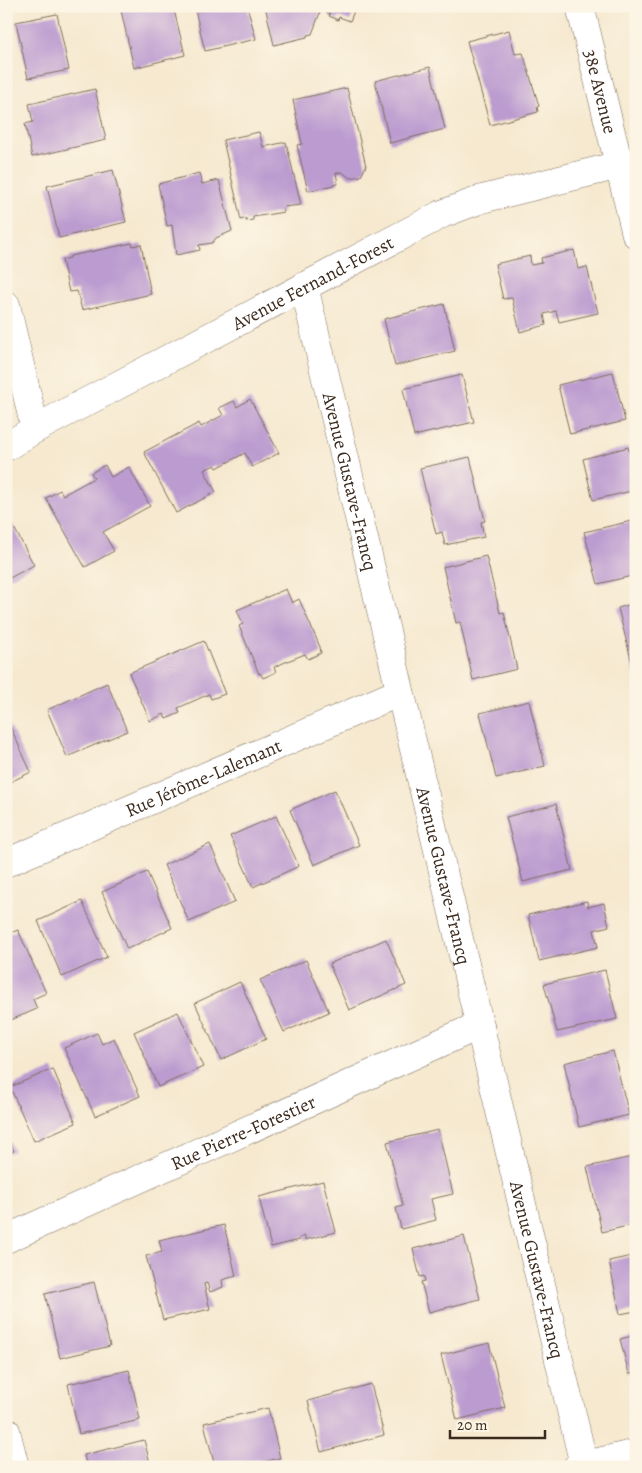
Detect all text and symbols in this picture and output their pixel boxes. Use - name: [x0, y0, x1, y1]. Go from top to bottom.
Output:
- street label: 38e Avenue: [577, 47, 623, 137]
- street label: Avenue Fernand-Forest: [227, 230, 398, 337]
- street label: Avenue Gustave-Francq: [316, 389, 383, 574]
- street label: Rue Jérôme-Lalemant: [121, 733, 286, 824]
- street label: Avenue Gustave-Francq: [409, 783, 477, 968]
- street label: Rue Pierre-Forestier: [167, 1089, 320, 1177]
- street label: Avenue Gustave-Francq: [503, 1177, 570, 1362]
- scale bar: [450, 1408, 544, 1440]
- text: 20 m: [457, 1415, 488, 1435]

